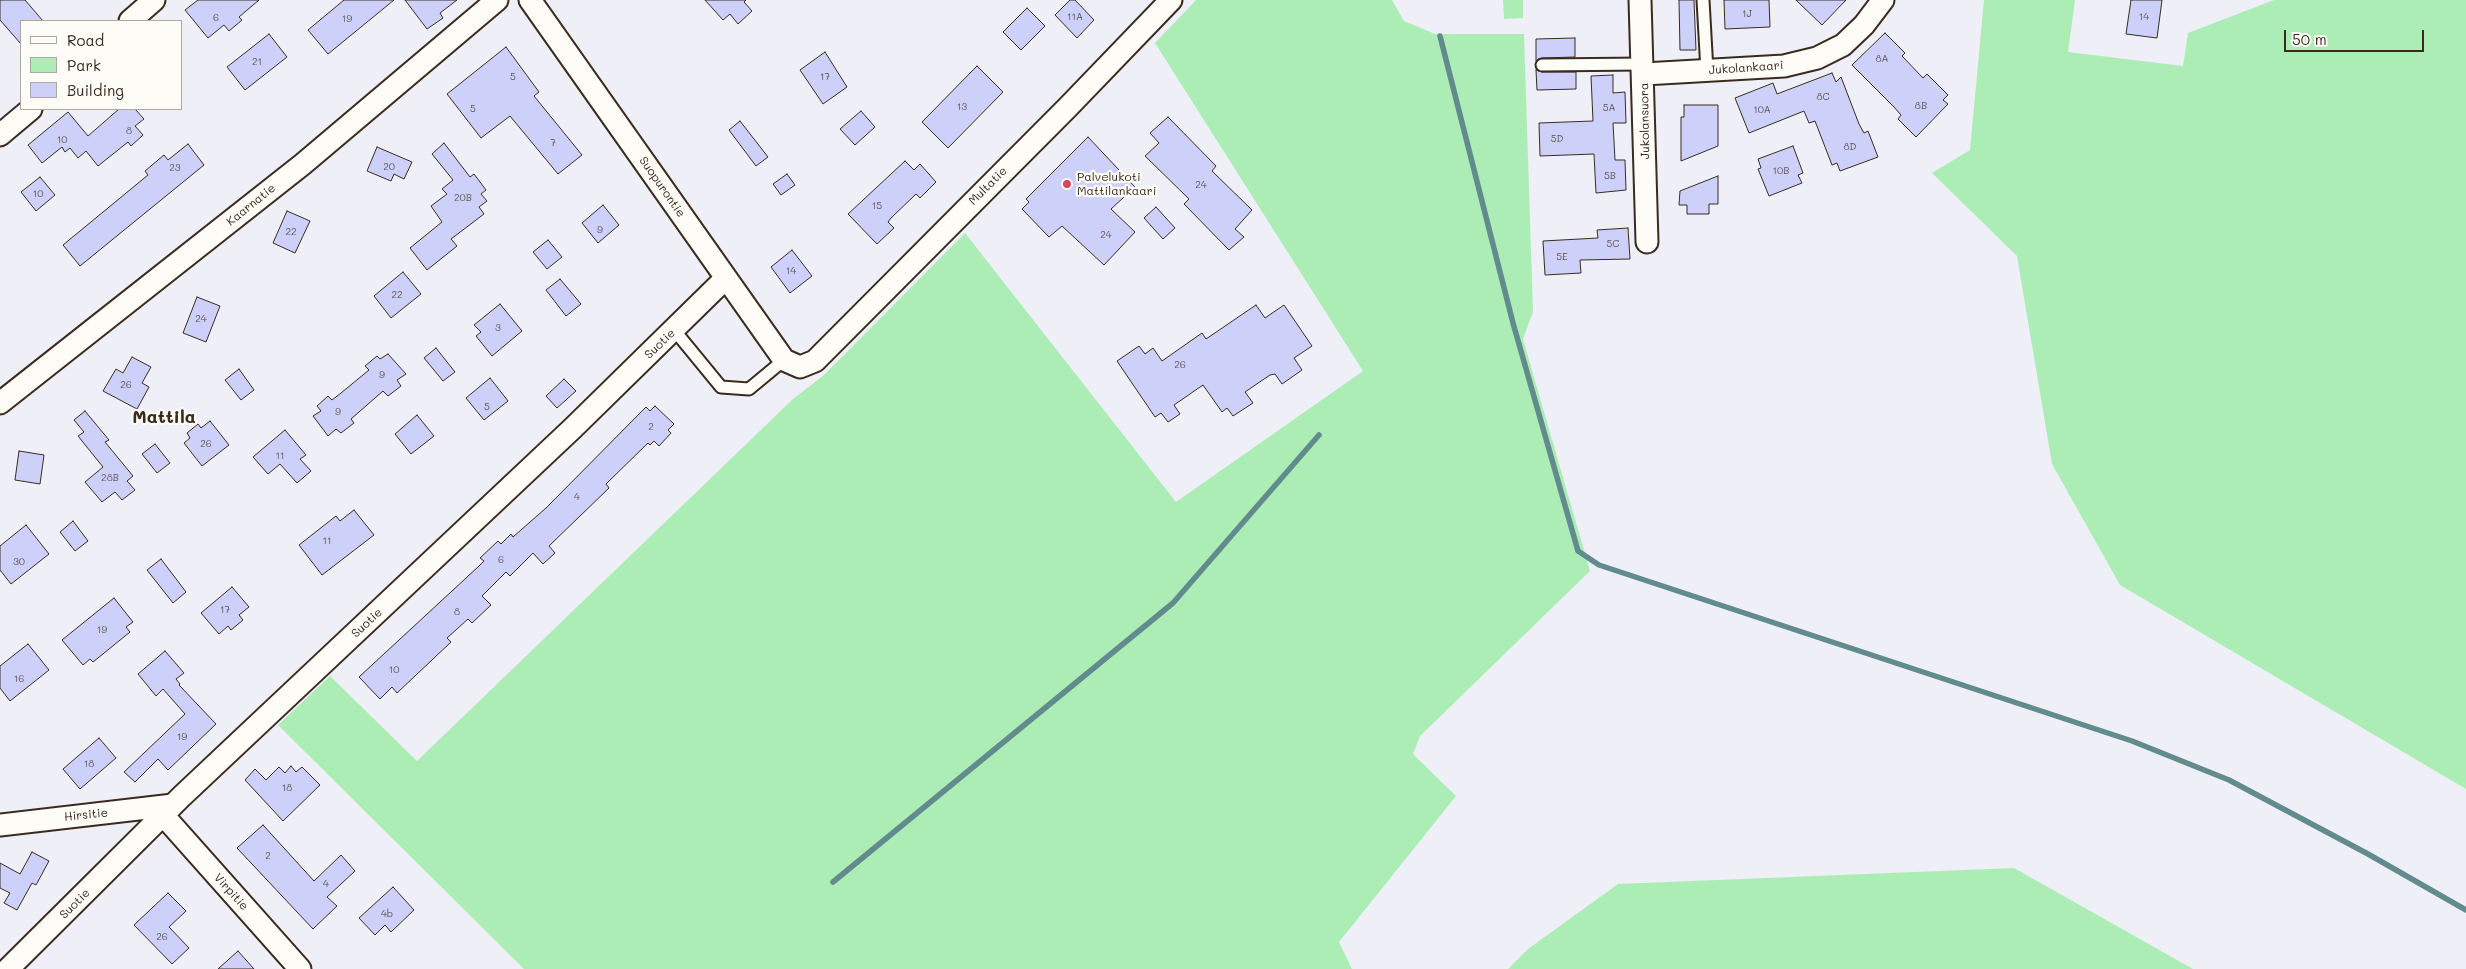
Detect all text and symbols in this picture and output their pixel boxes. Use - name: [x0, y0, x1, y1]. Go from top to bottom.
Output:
- house number: 1J: [1742, 8, 1752, 20]
- house number: 11A: [1067, 11, 1083, 23]
- house number: 14: [2139, 11, 2149, 23]
- house number: 6: [213, 12, 219, 24]
- house number: 19: [342, 13, 352, 25]
- legend: [20, 20, 182, 110]
- scale bar: [2286, 20, 2426, 52]
- text: 50 m: [2292, 29, 2327, 49]
- text: Road: [67, 30, 104, 50]
- house number: 8A: [1876, 53, 1888, 65]
- text: Park: [67, 55, 101, 75]
- house number: 21: [252, 56, 262, 68]
- street label: Jukolankaari: [1708, 58, 1784, 78]
- house number: 5: [510, 71, 516, 83]
- house number: 17: [820, 71, 830, 83]
- text: Building: [67, 80, 124, 100]
- street label: Jukolansuora: [1637, 82, 1653, 160]
- house number: 8C: [1816, 91, 1830, 103]
- house number: 8B: [1915, 100, 1927, 112]
- house number: 13: [957, 101, 967, 113]
- house number: 5A: [1603, 102, 1615, 114]
- house number: 5: [470, 103, 476, 115]
- house number: 10A: [1753, 104, 1771, 116]
- house number: 8: [126, 125, 132, 137]
- house number: 5D: [1551, 133, 1563, 145]
- house number: 10: [57, 134, 67, 146]
- house number: 7: [550, 137, 556, 149]
- house number: 8D: [1844, 141, 1856, 153]
- street label: Suopurontie: [636, 154, 688, 220]
- house number: 20: [383, 161, 395, 173]
- house number: 23: [169, 162, 181, 174]
- street label: Multatie: [966, 164, 1010, 208]
- house number: 10B: [1773, 165, 1789, 177]
- place label: Palvelukoti Mattilankaari: [1077, 170, 1156, 198]
- house number: 5B: [1604, 170, 1616, 182]
- marker: Palvelukoti Mattilankaari: [1061, 178, 1073, 190]
- house number: 24: [1195, 179, 1207, 191]
- street label: Kaarnatie: [224, 181, 278, 229]
- house number: 10: [33, 188, 43, 200]
- house number: 20B: [454, 192, 472, 204]
- house number: 15: [872, 200, 882, 212]
- house number: 9: [597, 224, 603, 236]
- house number: 22: [285, 226, 297, 238]
- house number: 24: [1100, 229, 1112, 241]
- house number: 5C: [1607, 238, 1619, 250]
- house number: 5E: [1556, 251, 1568, 263]
- house number: 14: [786, 265, 796, 277]
- house number: 22: [391, 289, 403, 301]
- house number: 24: [195, 313, 207, 325]
- house number: 3: [495, 322, 501, 334]
- street label: Suotie: [642, 326, 678, 362]
- house number: 26: [1174, 359, 1186, 371]
- house number: 9: [379, 369, 385, 381]
- house number: 26: [120, 379, 132, 391]
- house number: 5: [484, 401, 490, 413]
- district label: Mattila: [132, 406, 196, 428]
- house number: 9: [335, 406, 341, 418]
- house number: 2: [648, 421, 654, 433]
- house number: 26: [200, 438, 212, 450]
- house number: 11: [276, 450, 284, 462]
- house number: 28B: [101, 472, 119, 484]
- house number: 4: [574, 491, 580, 503]
- house number: 11: [323, 535, 331, 547]
- house number: 6: [498, 554, 504, 566]
- house number: 30: [13, 556, 25, 568]
- house number: 17: [220, 604, 230, 616]
- street label: Suotie: [349, 605, 385, 641]
- house number: 8: [454, 606, 460, 618]
- house number: 19: [97, 624, 107, 636]
- house number: 10: [389, 664, 399, 676]
- house number: 16: [14, 673, 24, 685]
- house number: 19: [177, 731, 187, 743]
- house number: 18: [84, 758, 94, 770]
- house number: 18: [282, 782, 292, 794]
- street label: Hirsitie: [63, 806, 109, 824]
- house number: 2: [265, 850, 271, 862]
- street label: Virpitie: [211, 871, 251, 913]
- house number: 4: [323, 878, 329, 890]
- street label: Suotie: [57, 886, 93, 922]
- house number: 4b: [381, 908, 393, 920]
- house number: 26: [156, 931, 168, 943]

